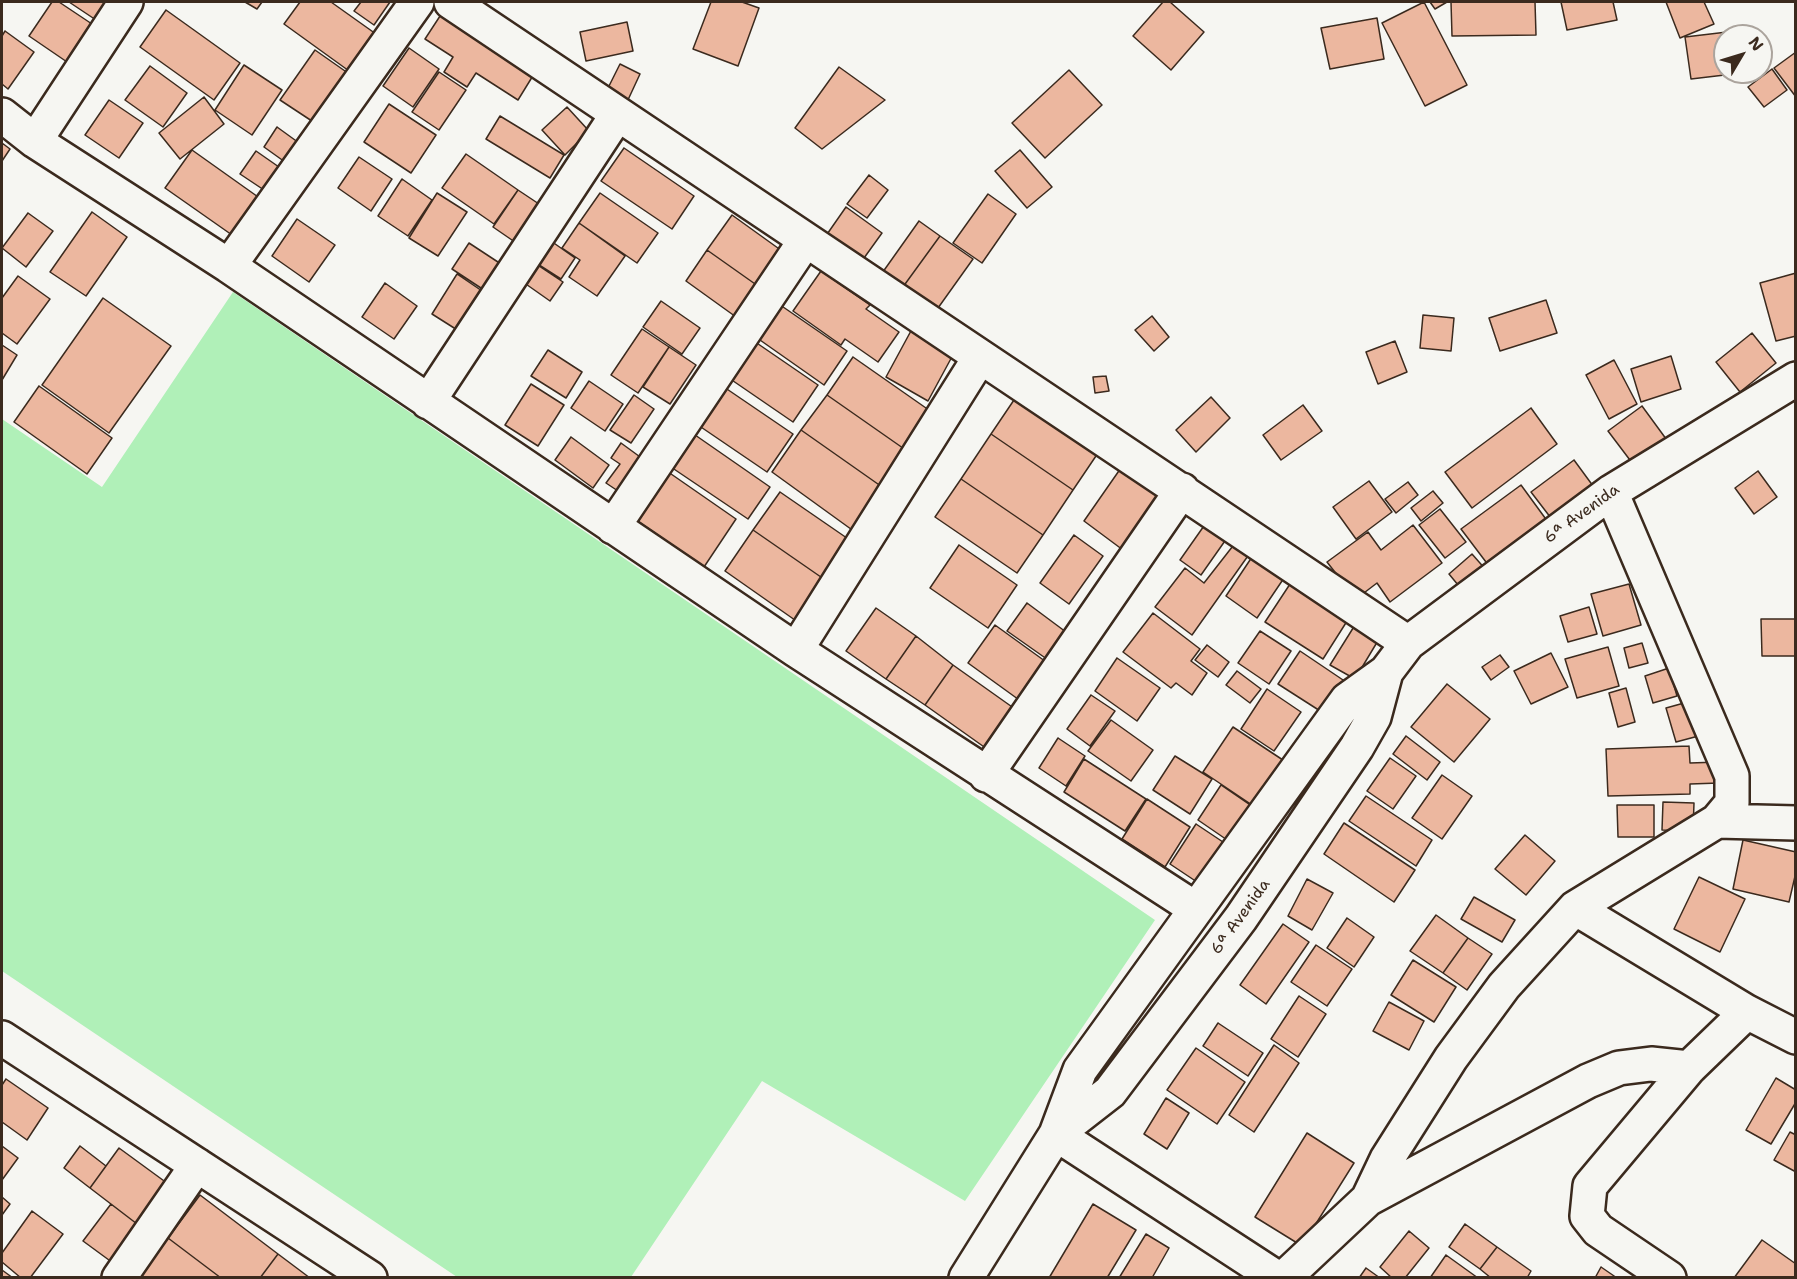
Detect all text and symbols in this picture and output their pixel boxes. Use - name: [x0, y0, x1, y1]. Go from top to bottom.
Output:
- north arrow: [1713, 24, 1773, 84]
- text: N: [1744, 32, 1768, 55]
- street label: 6ª Avenida: [1541, 480, 1623, 548]
- street label: 6ª Avenida: [1207, 876, 1275, 958]

